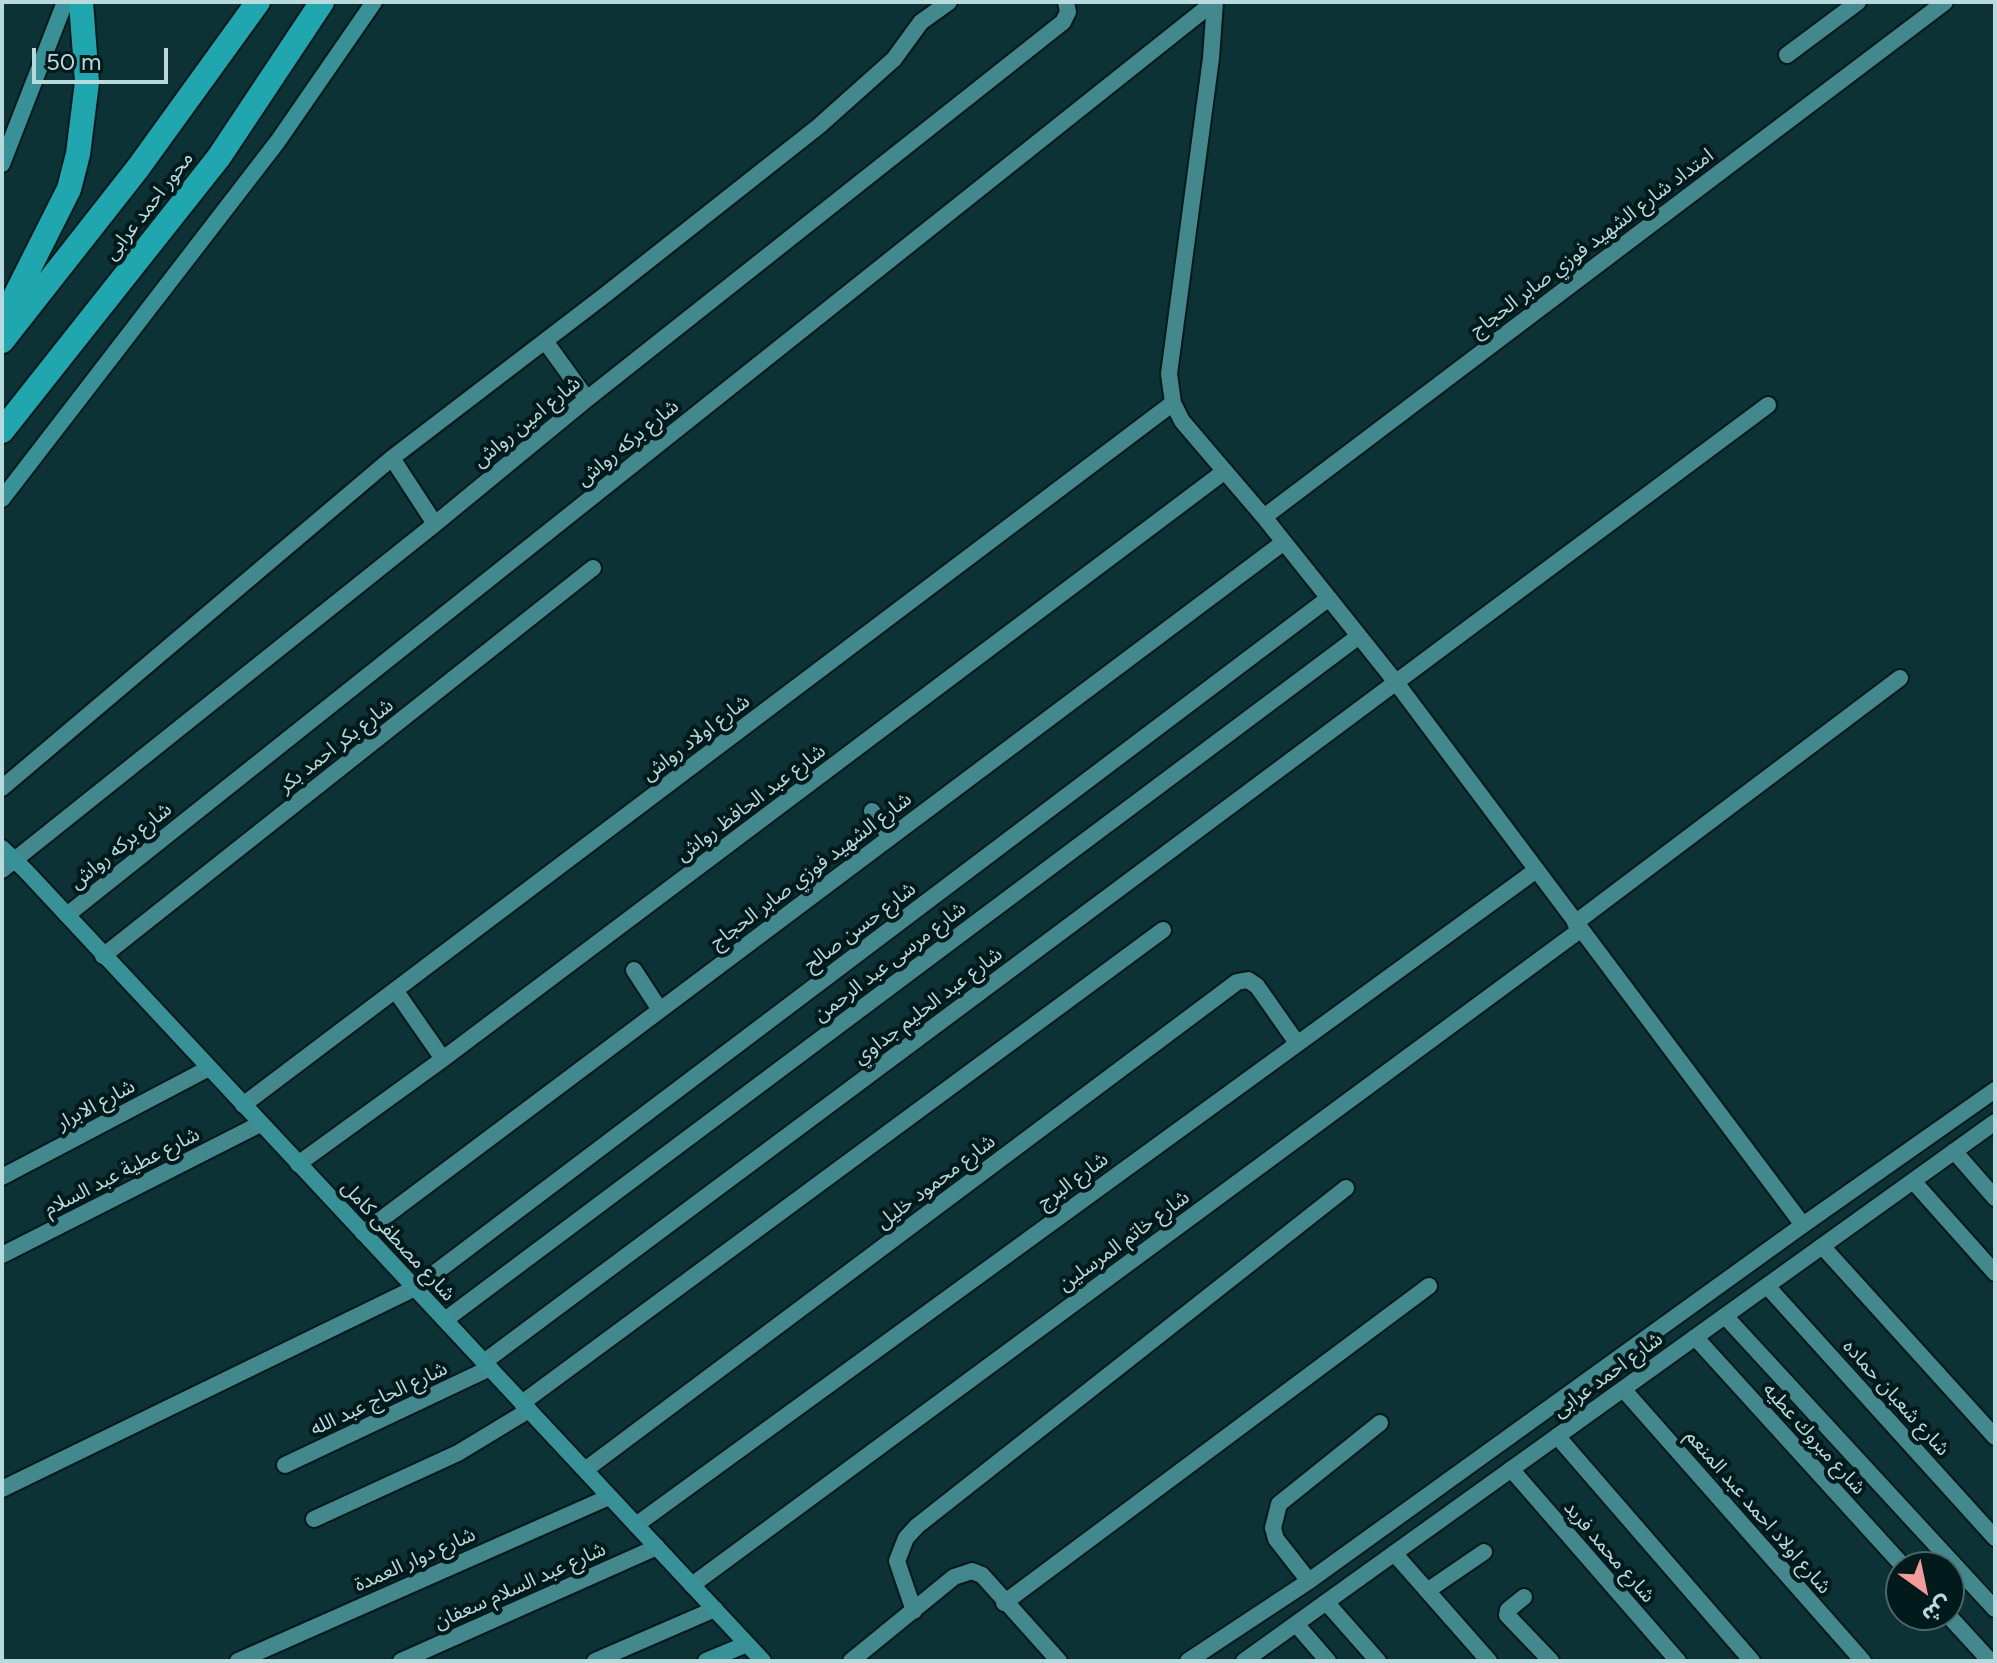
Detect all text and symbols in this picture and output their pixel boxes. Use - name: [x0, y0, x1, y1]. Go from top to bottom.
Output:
- scale bar: [36, 32, 172, 82]
- text: 50 m: [46, 47, 102, 76]
- street label: امتداد شارع الشهيد فوزي صابر الحجاج: [1466, 144, 1718, 342]
- street label: محور احمد عرابى: [99, 147, 199, 265]
- street label: شارع امين رواش: [468, 371, 586, 473]
- street label: شارع بركه رواش: [572, 394, 684, 492]
- street label: شارع اولاد رواش: [637, 690, 755, 786]
- street label: شارع بكر احمد بكر: [274, 694, 398, 798]
- street label: شارع عبد الحافظ رواش: [672, 739, 830, 867]
- street label: شارع الشهيد فوزي صابر الحجاج: [706, 787, 916, 955]
- street label: شارع بركه رواش: [65, 797, 177, 895]
- street label: شارع حسن صالح: [799, 877, 921, 977]
- street label: شارع مرسى عبد الرحمن: [809, 897, 971, 1027]
- street label: شارع عبد الحليم جداوي: [849, 942, 1007, 1070]
- street label: شارع الابرار: [53, 1074, 139, 1136]
- street label: شارع عطية عبد السلام: [40, 1122, 204, 1222]
- street label: شارع محمود خليل: [872, 1130, 1000, 1234]
- street label: شارع البرج: [1033, 1147, 1113, 1215]
- street label: شارع مصطفى كامل: [336, 1176, 460, 1306]
- street label: شارع خاتم المرسلين: [1054, 1185, 1194, 1297]
- street label: شارع احمد عرابى: [1548, 1327, 1668, 1423]
- street label: شارع شعبان حماده: [1838, 1335, 1954, 1461]
- street label: شارع الحاج عبد الله: [307, 1357, 451, 1441]
- street label: شارع مبروك عطيه: [1758, 1378, 1870, 1500]
- street label: شارع اولاد احمد عبد المنعم: [1680, 1425, 1836, 1599]
- street label: شارع محمد فريد: [1558, 1496, 1660, 1608]
- street label: شارع دوار العمدة: [351, 1523, 479, 1597]
- street label: شارع عبد السلام سعفان: [430, 1537, 610, 1635]
- north arrow: [1885, 1551, 1965, 1631]
- text: ش: [1917, 1590, 1957, 1629]

